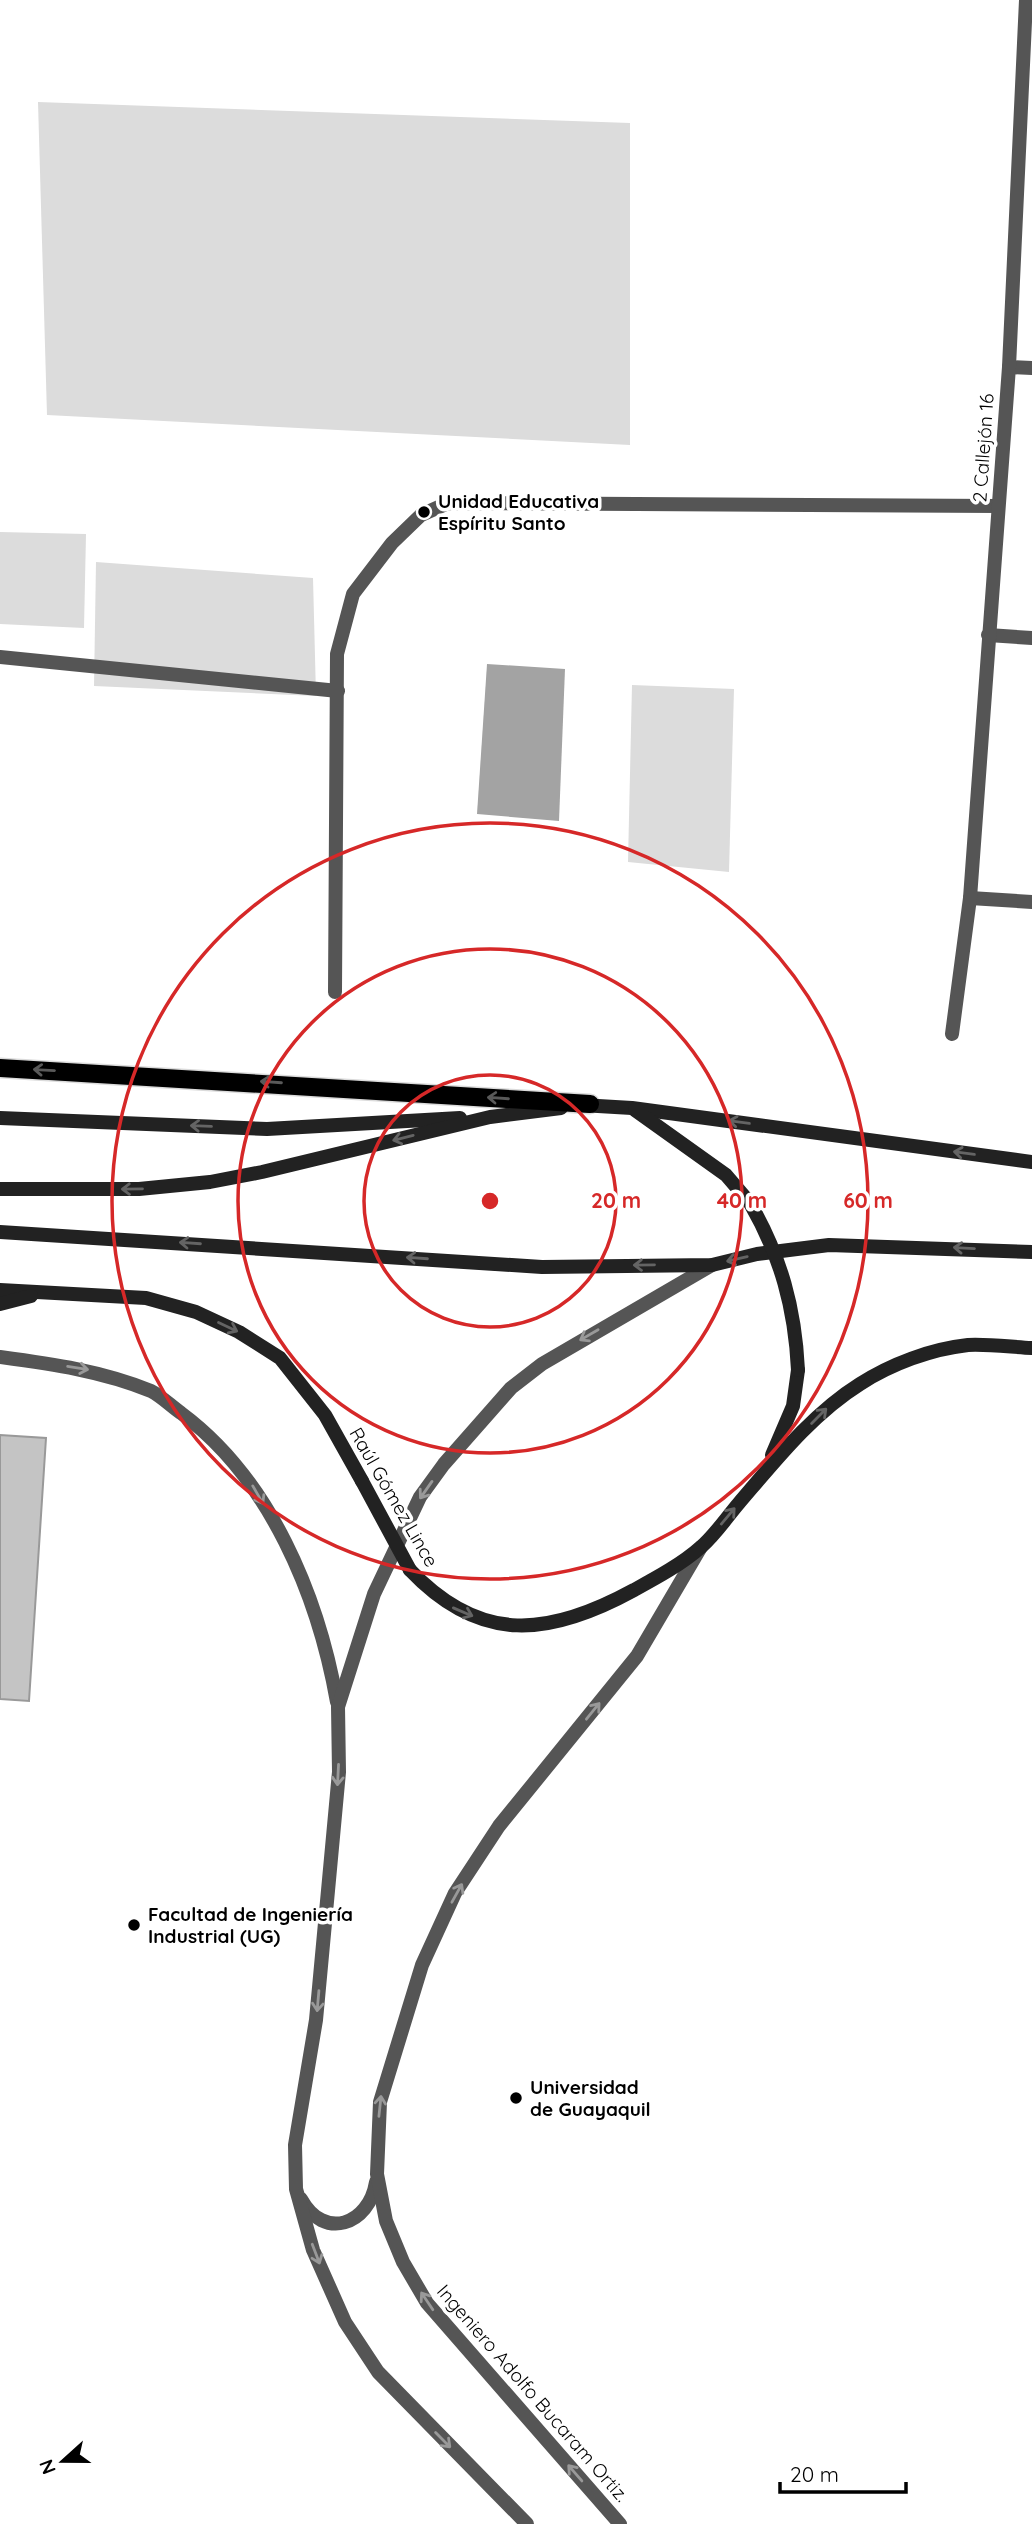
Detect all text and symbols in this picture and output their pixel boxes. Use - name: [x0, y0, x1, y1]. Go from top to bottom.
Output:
- street label: 2 Callejón 16: [967, 393, 999, 503]
- place label: Unidad Educativa Espíritu Santo: [438, 489, 599, 535]
- marker: Unidad Educativa Espíritu Santo: [416, 504, 432, 520]
- one-way arrow: [33, 1063, 55, 1076]
- one-way arrow: [259, 1076, 282, 1089]
- one-way arrow: [487, 1091, 509, 1104]
- one-way arrow: [728, 1116, 751, 1129]
- one-way arrow: [190, 1119, 213, 1133]
- one-way arrow: [392, 1132, 415, 1145]
- one-way arrow: [954, 1146, 976, 1159]
- one-way arrow: [120, 1182, 143, 1195]
- text: 20 m: [591, 1187, 641, 1213]
- text: 40 m: [717, 1187, 767, 1213]
- text: 60 m: [843, 1187, 893, 1213]
- centre of rings: [478, 1189, 502, 1213]
- one-way arrow: [179, 1236, 201, 1249]
- one-way arrow: [953, 1242, 976, 1255]
- one-way arrow: [405, 1252, 428, 1265]
- one-way arrow: [727, 1253, 749, 1266]
- one-way arrow: [633, 1259, 656, 1272]
- one-way arrow: [217, 1321, 238, 1334]
- one-way arrow: [579, 1329, 600, 1342]
- one-way arrow: [66, 1362, 89, 1375]
- one-way arrow: [810, 1408, 827, 1425]
- street label: Raúl Gómez Lince: [344, 1423, 444, 1571]
- one-way arrow: [418, 1480, 433, 1499]
- one-way arrow: [252, 1485, 266, 1505]
- one-way arrow: [719, 1507, 735, 1525]
- one-way arrow: [452, 1606, 473, 1619]
- one-way arrow: [585, 1702, 600, 1720]
- one-way arrow: [331, 1763, 344, 1786]
- one-way arrow: [450, 1883, 464, 1903]
- place label: Facultad de Ingeniería Industrial (UG): [148, 1902, 353, 1948]
- marker: Facultad de Ingeniería Industrial (UG): [126, 1917, 142, 1933]
- one-way arrow: [311, 1990, 324, 2012]
- place label: Universidad de Guayaquil: [530, 2075, 651, 2121]
- marker: Universidad de Guayaquil: [508, 2090, 524, 2106]
- one-way arrow: [374, 2095, 387, 2118]
- one-way arrow: [310, 2243, 323, 2264]
- street label: Ingeniero Adolfo Bucaram Ortiz.: [432, 2279, 634, 2507]
- one-way arrow: [419, 2292, 434, 2311]
- north arrow: [28, 2426, 98, 2496]
- one-way arrow: [434, 2431, 451, 2448]
- scale bar: [780, 2450, 906, 2494]
- text: N: [33, 2456, 61, 2478]
- text: 20 m: [790, 2461, 839, 2487]
- one-way arrow: [567, 2464, 583, 2482]

